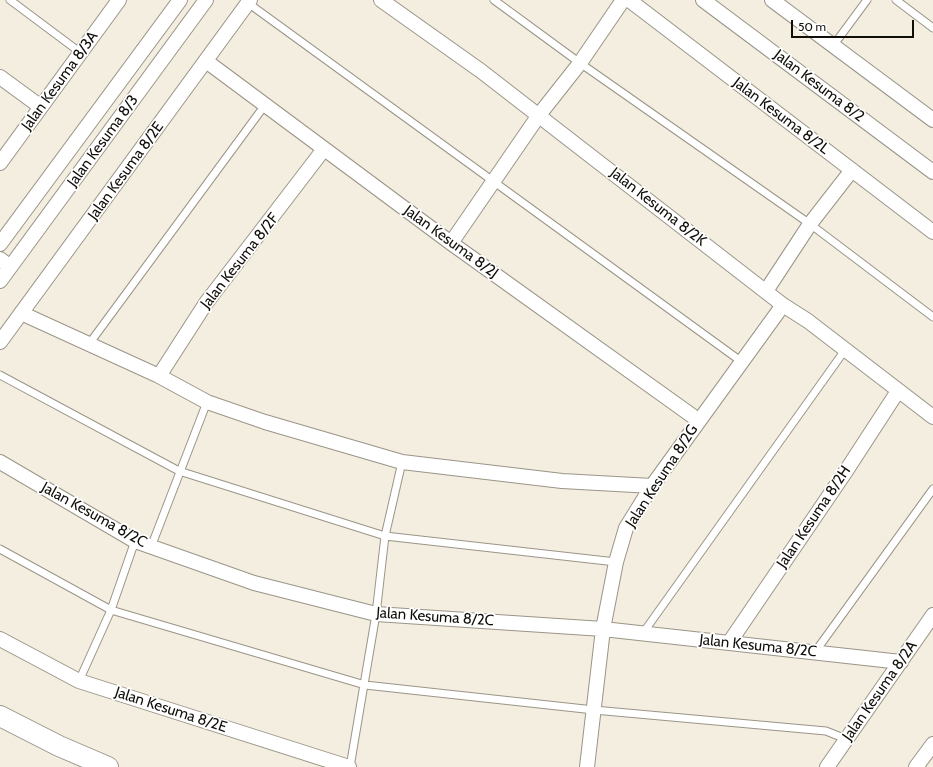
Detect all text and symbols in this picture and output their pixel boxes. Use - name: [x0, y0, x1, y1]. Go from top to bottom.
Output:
- scale bar: [793, 12, 916, 38]
- text: 50 m: [798, 19, 826, 34]
- street label: Jalan Kesuma 8/3A: [18, 28, 102, 134]
- street label: Jalan Kesuma 8/2: [770, 46, 868, 126]
- street label: Jalan Kesuma 8/2L: [729, 74, 833, 158]
- street label: Jalan Kesuma 8/3: [64, 92, 142, 190]
- street label: Jalan Kesuma 8/2E: [84, 118, 168, 224]
- street label: Jalan Kesuma 8/2K: [606, 164, 710, 250]
- street label: Jalan Kesuma 8/2J: [400, 202, 502, 282]
- street label: Jalan Kesuma 8/2F: [197, 210, 283, 312]
- street label: Jalan Kesuma 8/2G: [622, 421, 702, 531]
- street label: Jalan Kesuma 8/2H: [773, 463, 855, 571]
- street label: Jalan Kesuma 8/2C: [38, 479, 150, 551]
- street label: Jalan Kesuma 8/2C: [376, 604, 494, 630]
- street label: Jalan Kesuma 8/2C: [698, 631, 818, 661]
- street label: Jalan Kesuma 8/2A: [839, 638, 921, 744]
- street label: Jalan Kesuma 8/2E: [113, 683, 229, 737]

